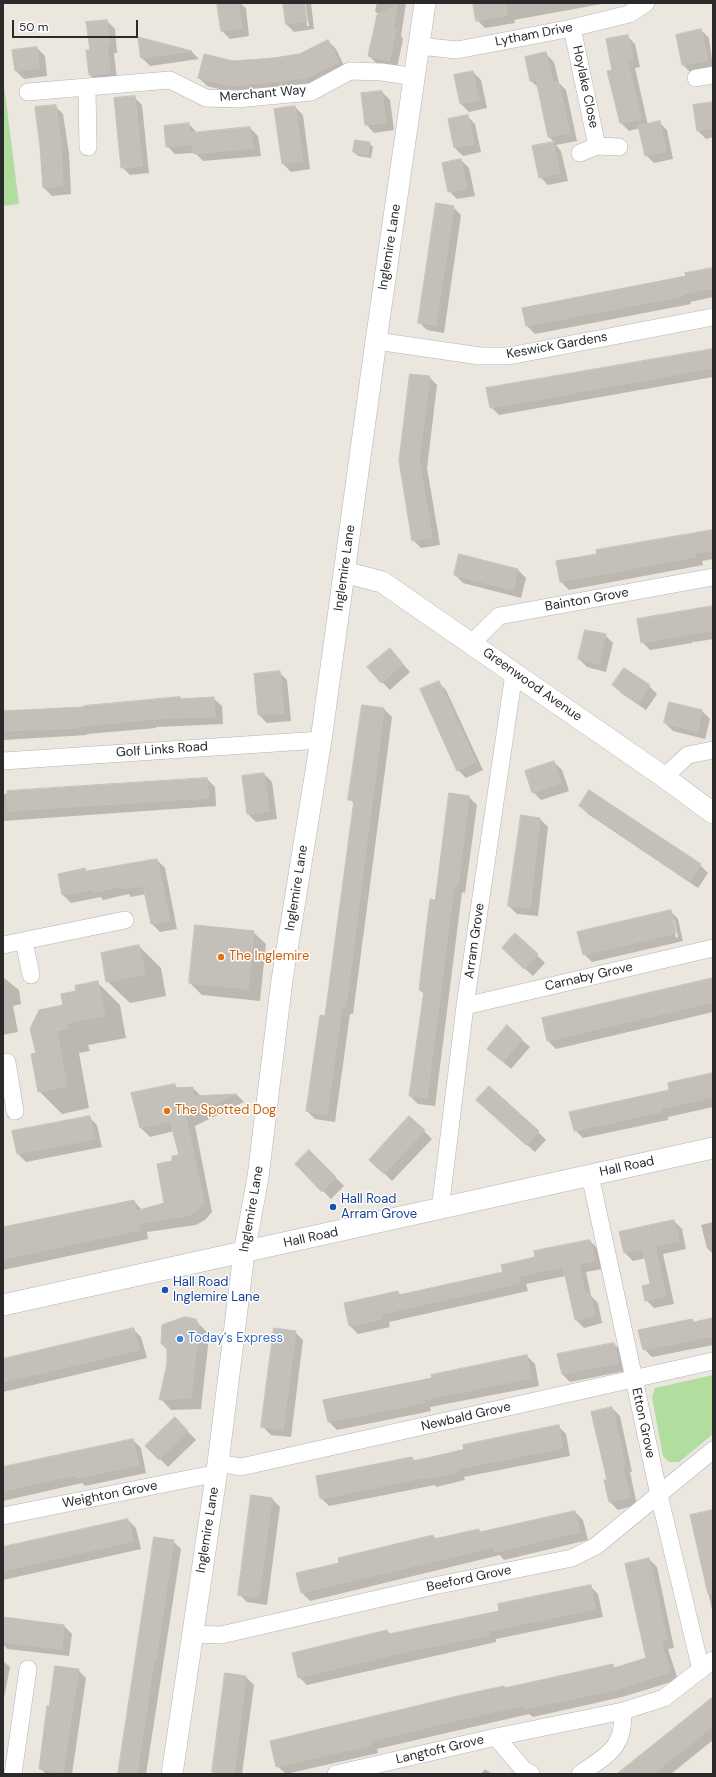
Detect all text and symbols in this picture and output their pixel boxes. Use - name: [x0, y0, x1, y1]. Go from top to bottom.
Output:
- scale bar: [14, 12, 140, 38]
- text: 50 m: [19, 19, 48, 35]
- street label: Lytham Drive: [494, 20, 574, 50]
- street label: Hoylake Close: [569, 44, 601, 130]
- street label: Merchant Way: [219, 82, 307, 106]
- street label: Inglemire Lane: [375, 203, 405, 291]
- street label: Keswick Gardens: [505, 329, 609, 363]
- street label: Inglemire Lane: [331, 524, 359, 612]
- street label: Bainton Grove: [544, 585, 630, 615]
- street label: Greenwood Avenue: [479, 645, 585, 725]
- street label: Golf Links Road: [115, 739, 209, 761]
- street label: Inglemire Lane: [282, 844, 312, 932]
- street label: Arram Grove: [462, 902, 488, 980]
- place label: The Inglemire: [229, 949, 309, 965]
- marker: The Inglemire: [216, 952, 226, 962]
- street label: Carnaby Grove: [544, 959, 634, 995]
- place label: The Spotted Dog: [175, 1103, 276, 1119]
- marker: The Spotted Dog: [162, 1106, 172, 1116]
- street label: Hall Road: [598, 1154, 656, 1180]
- street label: Inglemire Lane: [237, 1165, 267, 1253]
- place label: Hall Road Arram Grove: [341, 1192, 417, 1223]
- marker: Hall Road Arram Grove: [328, 1202, 338, 1212]
- street label: Hall Road: [282, 1225, 340, 1251]
- place label: Hall Road Inglemire Lane: [173, 1275, 260, 1306]
- marker: Hall Road Inglemire Lane: [160, 1285, 170, 1295]
- place label: Today's Express: [188, 1331, 283, 1347]
- marker: Today's Express: [175, 1334, 185, 1344]
- street label: Etton Grove: [628, 1386, 658, 1460]
- street label: Newbald Grove: [420, 1399, 512, 1435]
- street label: Weighton Grove: [61, 1478, 159, 1512]
- street label: Inglemire Lane: [193, 1486, 223, 1574]
- street label: Beeford Grove: [425, 1562, 513, 1596]
- street label: Langtoft Grove: [394, 1732, 486, 1768]

